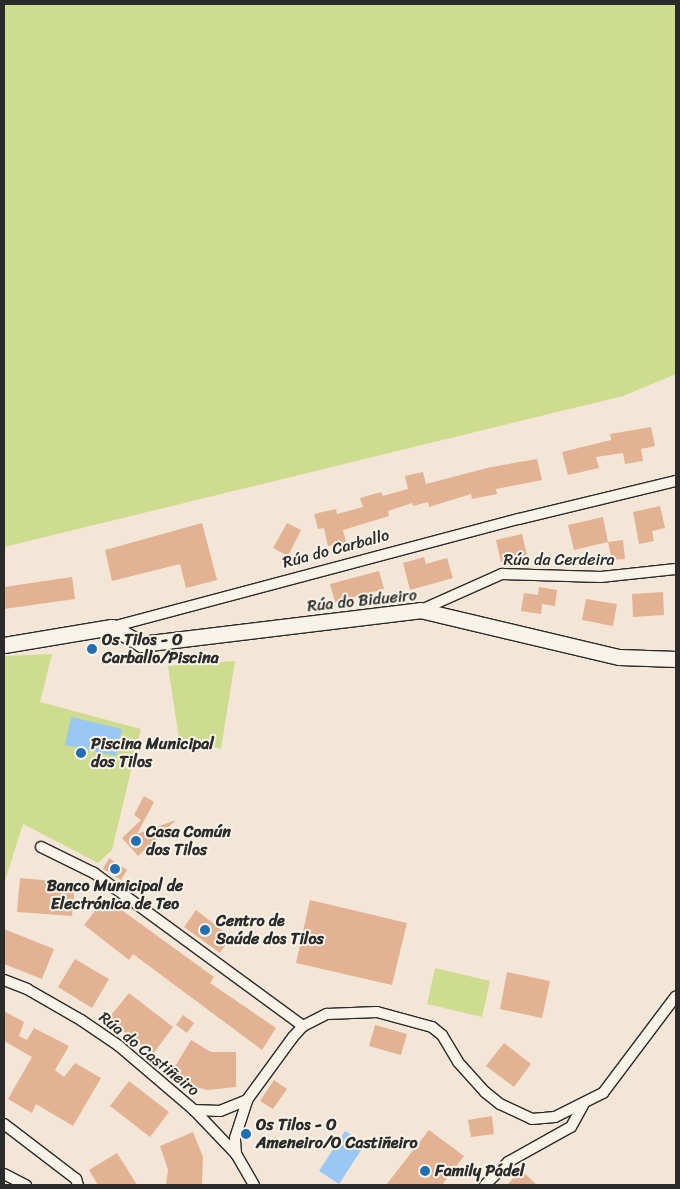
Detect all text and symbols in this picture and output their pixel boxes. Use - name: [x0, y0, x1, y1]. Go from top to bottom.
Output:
- street label: Rúa do Carballo: [281, 526, 391, 572]
- street label: Rúa da Cerdeira: [503, 550, 615, 570]
- street label: Rúa do Bidueiro: [307, 586, 417, 616]
- place label: Os Tilos - O Carballo/Piscina: [102, 630, 219, 668]
- marker: Os Tilos - O Carballo/Piscina: [86, 643, 98, 655]
- place label: Piscina Municipal dos Tilos: [91, 734, 214, 772]
- marker: Piscina Municipal dos Tilos: [75, 747, 87, 759]
- place label: Casa Común dos Tilos: [146, 822, 231, 860]
- marker: Casa Común dos Tilos: [130, 835, 142, 847]
- marker: Banco Municipal de Electrónica de Teo: [109, 863, 121, 875]
- place label: Banco Municipal de Electrónica de Teo: [47, 876, 183, 914]
- place label: Centro de Saúde dos Tilos: [216, 911, 325, 949]
- marker: Centro de Saúde dos Tilos: [198, 923, 212, 937]
- street label: Rúa do Castiñeiro: [95, 1008, 203, 1100]
- place label: Os Tilos - O Ameneiro/O Castiñeiro: [256, 1115, 418, 1153]
- marker: Os Tilos - O Ameneiro/O Castiñeiro: [240, 1128, 252, 1140]
- place label: Family Pádel: [435, 1161, 524, 1181]
- marker: Family Pádel: [419, 1165, 431, 1177]

